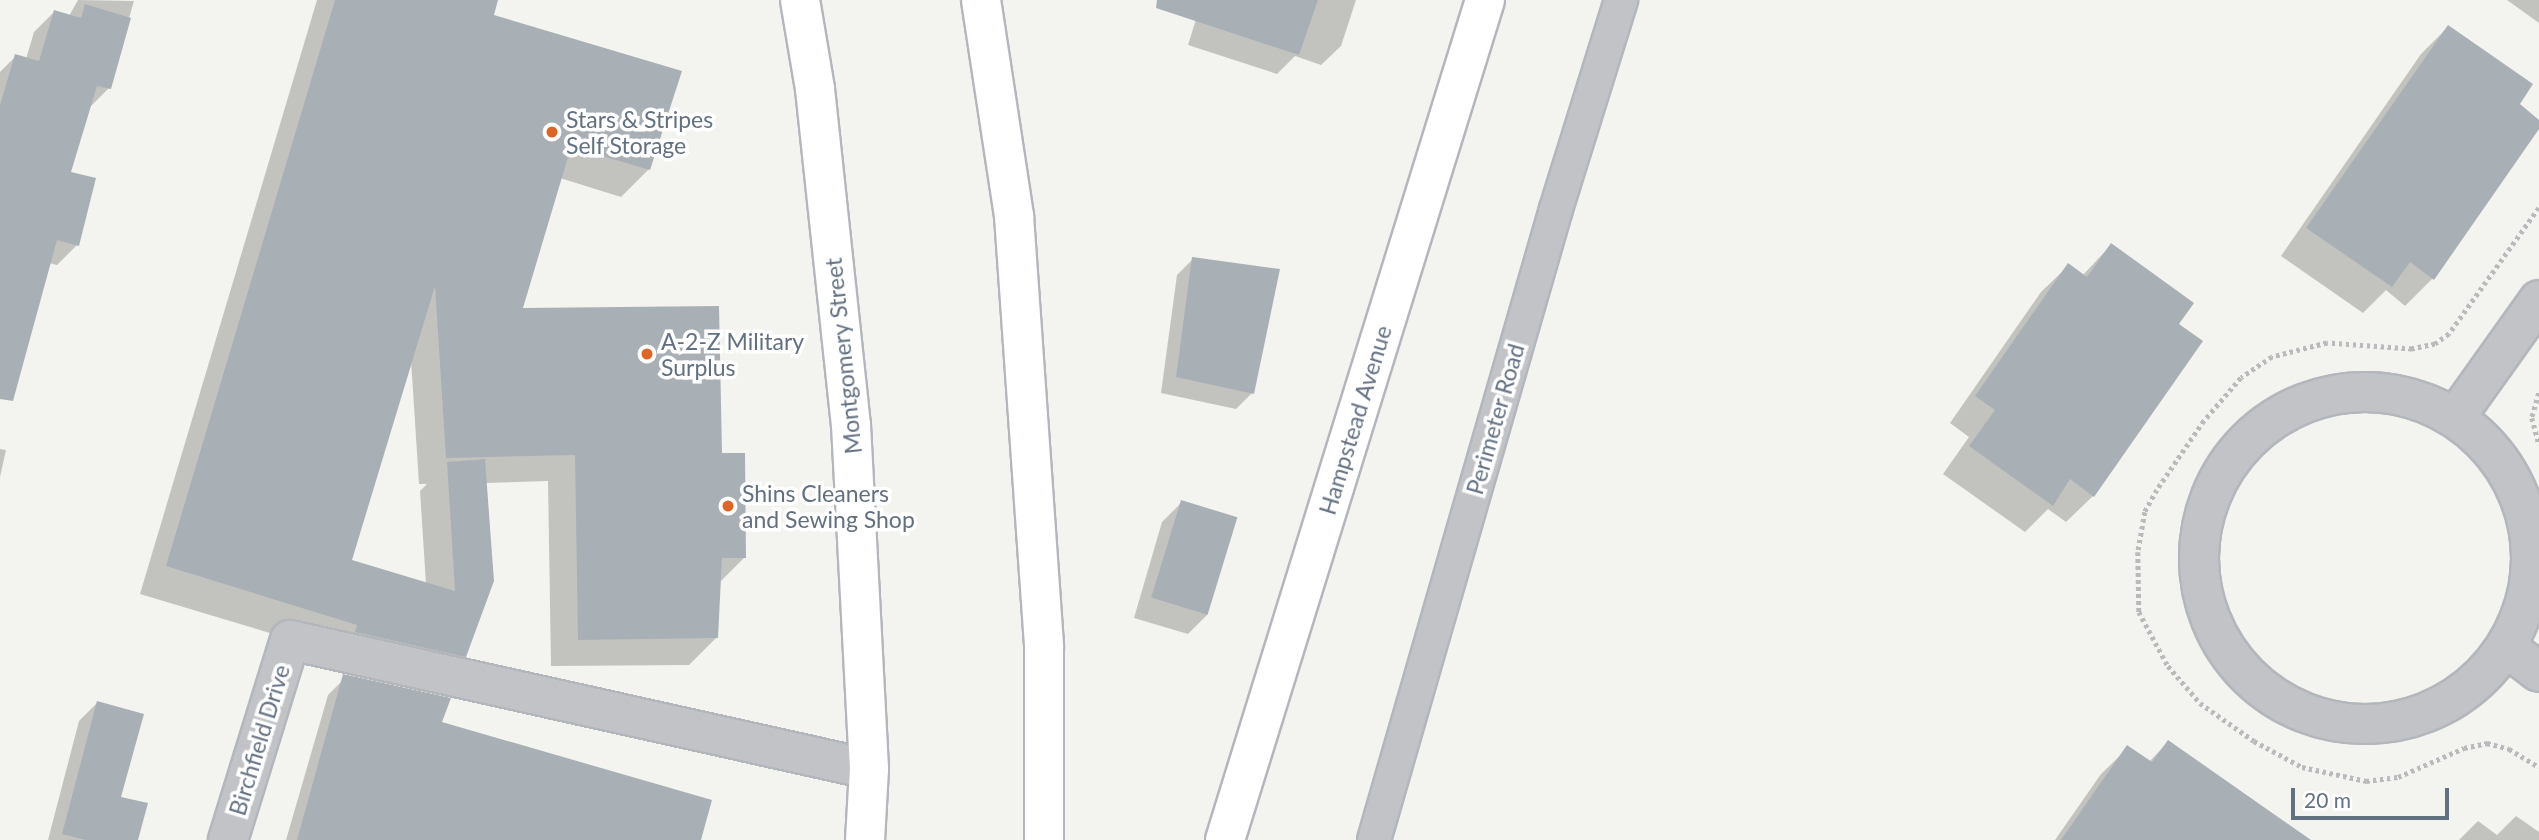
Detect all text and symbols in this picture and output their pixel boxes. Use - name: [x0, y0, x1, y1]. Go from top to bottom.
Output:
- place label: Stars & Stripes Self Storage: [566, 105, 713, 159]
- marker: Stars & Stripes Self Storage: [544, 124, 560, 140]
- street label: Montgomery Street: [819, 256, 867, 456]
- street label: Hampstead Avenue: [1313, 322, 1397, 518]
- place label: A-2-Z Military Surplus: [661, 327, 804, 381]
- street label: Perimeter Road: [1460, 340, 1530, 498]
- marker: A-2-Z Military Surplus: [639, 346, 655, 362]
- place label: Shins Cleaners and Sewing Shop: [742, 479, 915, 533]
- marker: Shins Cleaners and Sewing Shop: [720, 498, 736, 514]
- street label: Birchfield Drive: [223, 661, 295, 819]
- scale bar: [2294, 774, 2452, 818]
- text: 20 m: [2304, 787, 2351, 812]

